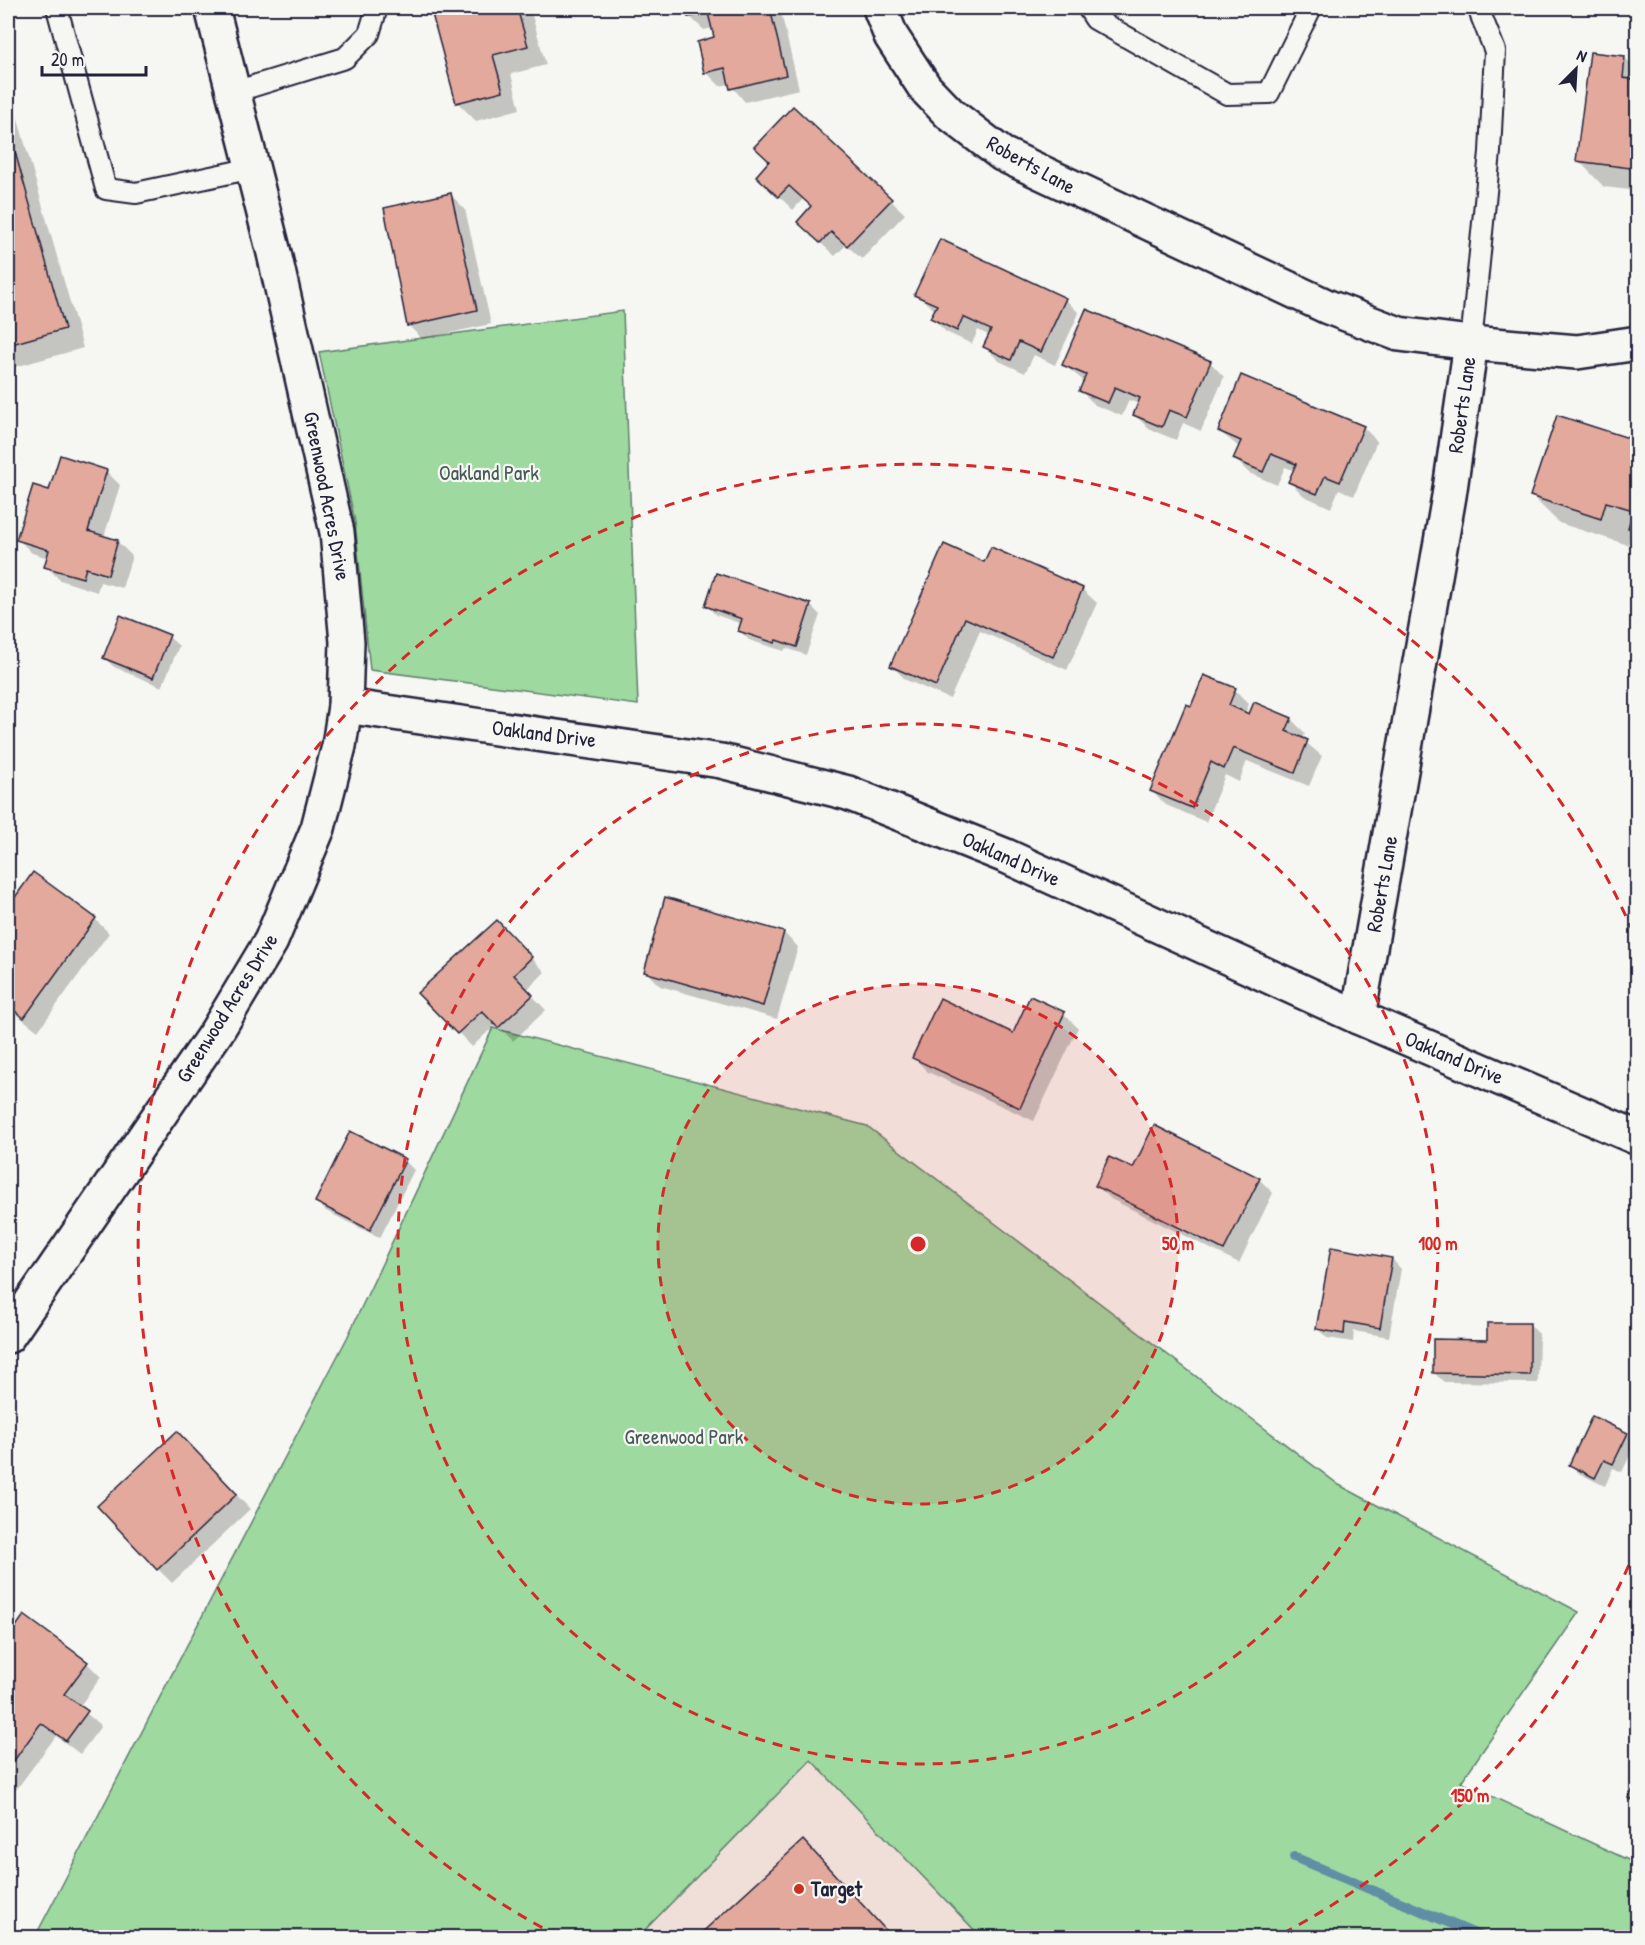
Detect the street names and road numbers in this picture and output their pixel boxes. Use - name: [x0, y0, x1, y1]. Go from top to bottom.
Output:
- street label: Roberts Lane: [982, 128, 1081, 201]
- street label: Roberts Lane: [1440, 355, 1483, 455]
- street label: Greenwood Acres Drive: [297, 409, 358, 583]
- street label: Oakland Drive: [490, 713, 598, 754]
- street label: Oakland Drive: [958, 824, 1065, 893]
- street label: Roberts Lane: [1359, 834, 1404, 934]
- street label: Greenwood Acres Drive: [169, 927, 284, 1088]
- street label: Oakland Drive: [1400, 1024, 1508, 1091]

